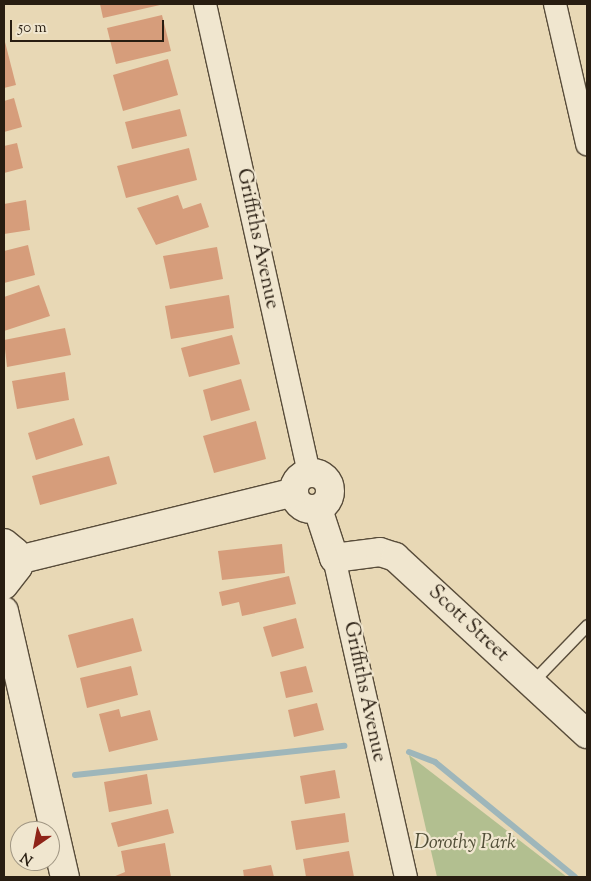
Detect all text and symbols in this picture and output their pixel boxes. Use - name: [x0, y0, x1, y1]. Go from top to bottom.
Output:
- scale bar: [12, 10, 166, 42]
- text: 50 m: [18, 18, 47, 39]
- street label: Griffiths Avenue: [230, 166, 284, 312]
- street label: Scott Street: [423, 581, 513, 667]
- street label: Griffiths Avenue: [337, 619, 391, 765]
- north arrow: [10, 821, 60, 871]
- park label: Dorothy Park: [414, 831, 516, 855]
- text: N: [17, 846, 38, 869]

